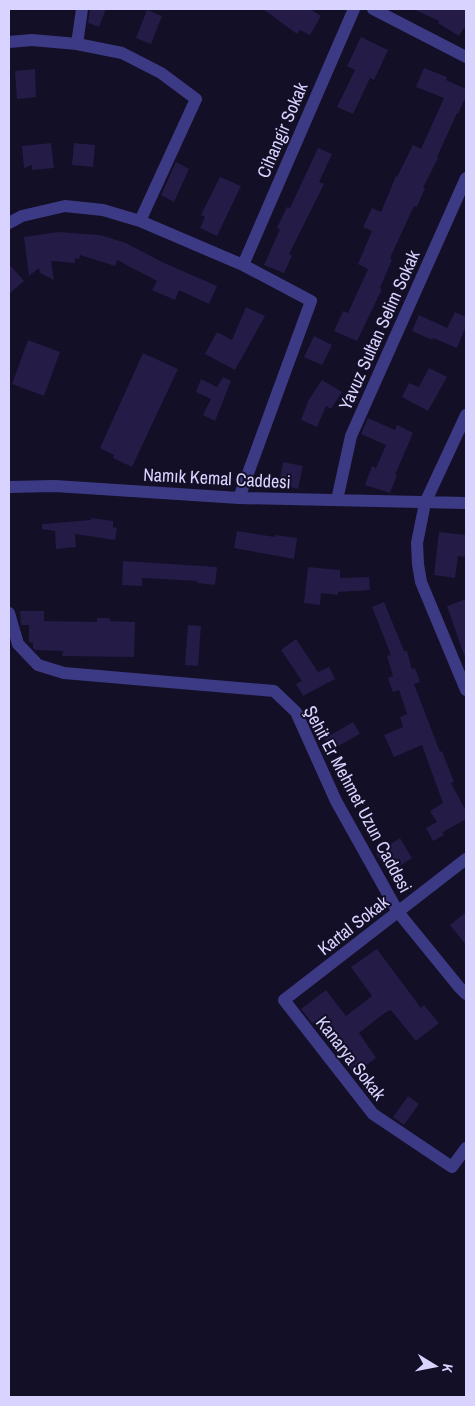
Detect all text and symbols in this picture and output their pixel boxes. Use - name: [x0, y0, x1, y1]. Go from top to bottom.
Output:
- street label: Cihangir Sokak: [251, 78, 314, 182]
- street label: Yavuz Sultan Selim Sokak: [332, 245, 426, 414]
- street label: Namık Kemal Caddesi: [143, 462, 291, 494]
- street label: Şehit Er Mehmet Uzun Caddesi: [298, 701, 418, 897]
- street label: Kartal Sokak: [312, 889, 394, 961]
- street label: Kanarya Sokak: [310, 1011, 392, 1106]
- north arrow: [410, 1341, 460, 1391]
- text: K: [438, 1363, 457, 1375]

